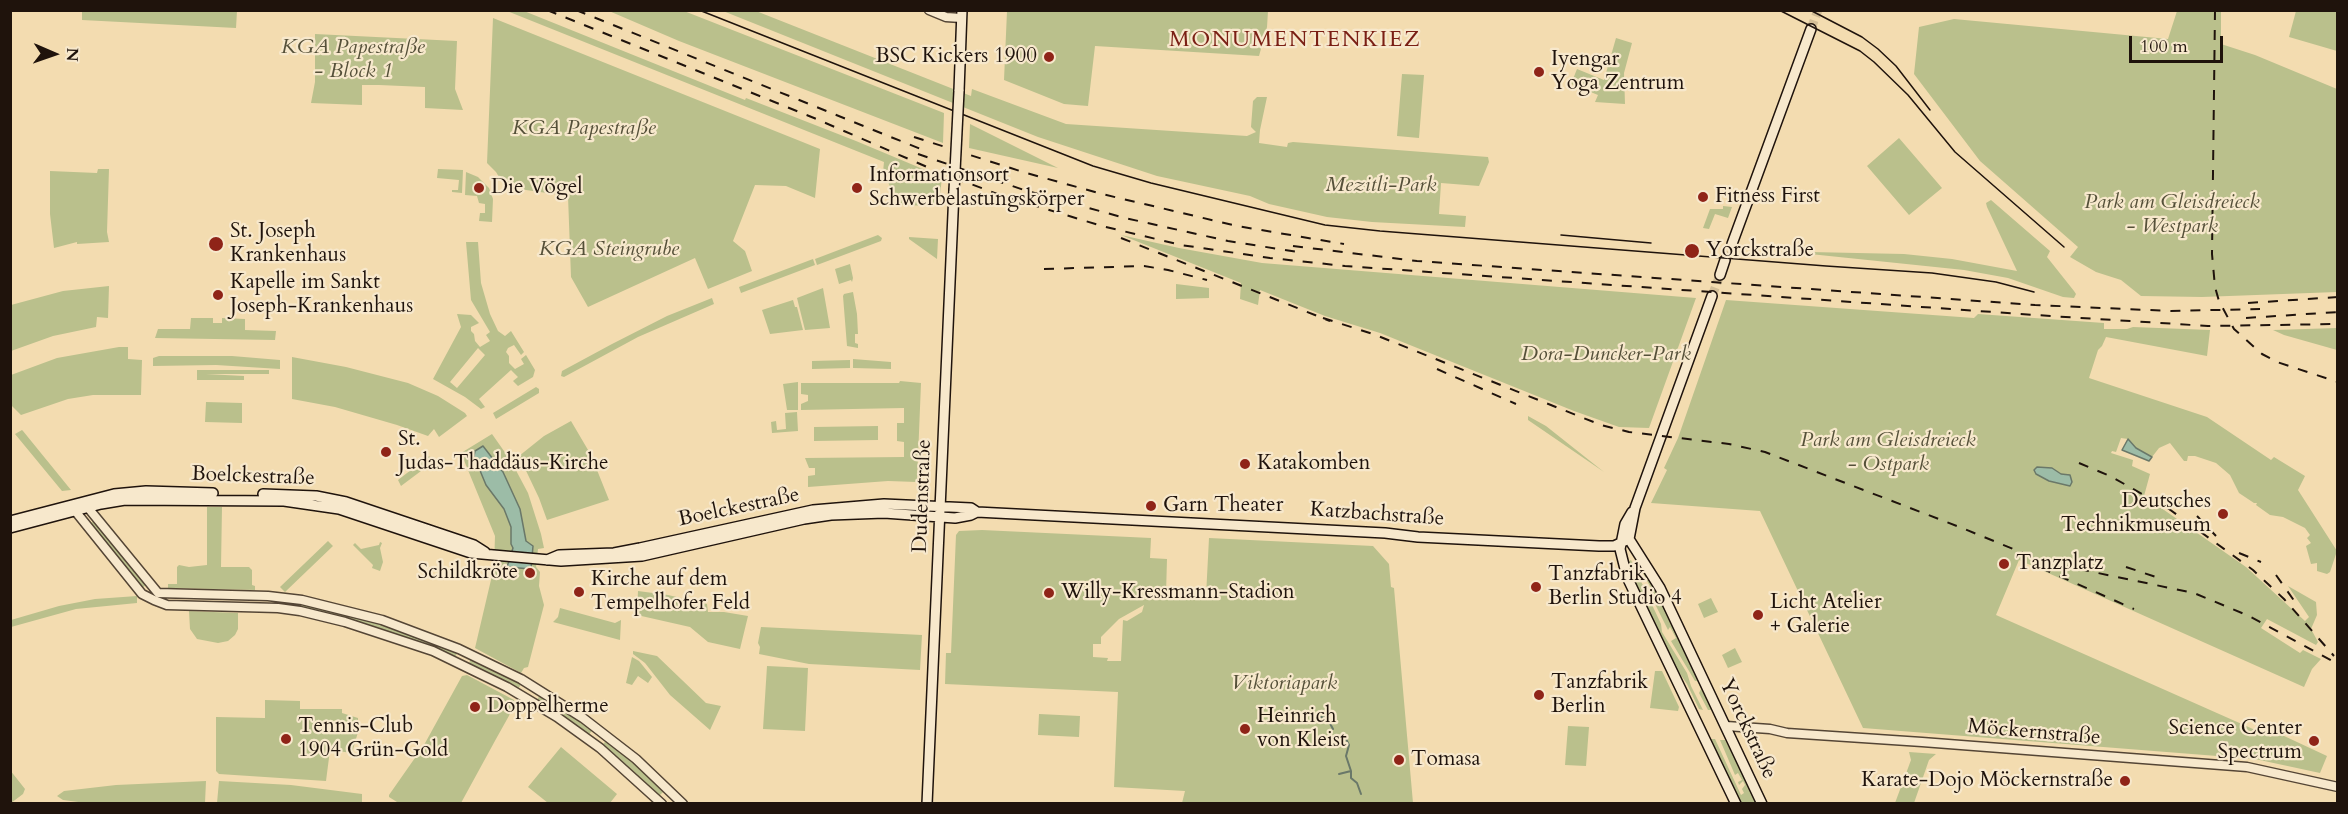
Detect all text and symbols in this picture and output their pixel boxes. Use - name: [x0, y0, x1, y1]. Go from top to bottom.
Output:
- north arrow: [24, 24, 84, 84]
- scale bar: [2132, 24, 2226, 62]
- district label: MONUMENTENKIEZ: [1169, 28, 1421, 54]
- text: 100 m: [2140, 34, 2188, 59]
- park label: KGA Papestraße - Block 1: [281, 35, 425, 85]
- place label: BSC Kickers 1900: [875, 44, 1037, 70]
- text: N: [61, 47, 83, 62]
- place label: Iyengar Yoga Zentrum: [1551, 47, 1685, 97]
- marker: BSC Kickers 1900: [1042, 50, 1056, 64]
- marker: Iyengar Yoga Zentrum: [1532, 65, 1546, 79]
- park label: KGA Papestraße: [512, 116, 656, 142]
- place label: Informationsort Schwerbelastungskörper: [869, 163, 1084, 213]
- park label: Mezitli-Park: [1326, 173, 1436, 199]
- place label: Die Vögel: [491, 175, 583, 201]
- marker: Die Vögel: [472, 181, 486, 195]
- marker: Informationsort Schwerbelastungskörper: [850, 181, 864, 195]
- place label: Fitness First: [1715, 184, 1820, 210]
- marker: Fitness First: [1696, 190, 1710, 204]
- park label: Park am Gleisdreieck - Westpark: [2084, 190, 2260, 240]
- place label: St. Joseph Krankenhaus: [230, 219, 346, 269]
- marker: St. Joseph Krankenhaus: [207, 235, 225, 253]
- park label: KGA Steingrube: [539, 237, 679, 263]
- place label: Yorckstraße: [1706, 238, 1814, 264]
- marker: Yorckstraße: [1683, 242, 1701, 260]
- place label: Kapelle im Sankt Joseph-Krankenhaus: [230, 270, 413, 320]
- marker: Kapelle im Sankt Joseph-Krankenhaus: [211, 288, 225, 302]
- park label: Dora-Duncker-Park: [1521, 342, 1691, 368]
- place label: St. Judas-Thaddäus-Kirche: [398, 427, 609, 477]
- park label: Park am Gleisdreieck - Ostpark: [1800, 428, 1976, 478]
- street label: Dudenstraße: [908, 439, 938, 553]
- marker: St. Judas-Thaddäus-Kirche: [379, 445, 393, 459]
- place label: Katakomben: [1257, 451, 1371, 477]
- marker: Katakomben: [1238, 457, 1252, 471]
- street label: Boelckestraße: [191, 462, 315, 492]
- street label: Boelckestraße: [676, 483, 802, 533]
- place label: Deutsches Technikmuseum: [2061, 489, 2211, 539]
- place label: Garn Theater: [1163, 493, 1283, 519]
- street label: Katzbachstraße: [1309, 498, 1445, 532]
- marker: Garn Theater: [1144, 499, 1158, 513]
- marker: Deutsches Technikmuseum: [2216, 507, 2230, 521]
- place label: Tanzplatz: [2016, 551, 2103, 577]
- marker: Tanzplatz: [1997, 557, 2011, 571]
- place label: Schildkröte: [418, 560, 518, 586]
- place label: Tanzfabrik Berlin Studio 4: [1548, 562, 1682, 612]
- marker: Schildkröte: [523, 566, 537, 580]
- place label: Kirche auf dem Tempelhofer Feld: [591, 567, 750, 617]
- place label: Willy-Kressmann-Stadion: [1061, 580, 1295, 606]
- marker: Tanzfabrik Berlin Studio 4: [1529, 580, 1543, 594]
- marker: Kirche auf dem Tempelhofer Feld: [572, 585, 586, 599]
- marker: Willy-Kressmann-Stadion: [1042, 586, 1056, 600]
- place label: Licht Atelier + Galerie: [1770, 590, 1882, 640]
- marker: Licht Atelier + Galerie: [1751, 608, 1765, 622]
- place label: Tanzfabrik Berlin: [1551, 670, 1648, 720]
- park label: Viktoriapark: [1231, 671, 1337, 697]
- street label: Yorckstraße: [1713, 675, 1781, 783]
- marker: Tanzfabrik Berlin: [1532, 688, 1546, 702]
- place label: Doppelherme: [487, 694, 609, 720]
- marker: Doppelherme: [468, 700, 482, 714]
- place label: Heinrich von Kleist: [1257, 704, 1347, 754]
- place label: Tennis-Club 1904 Grün-Gold: [298, 714, 448, 764]
- street label: Möckernstraße: [1966, 715, 2102, 751]
- place label: Science Center Spectrum: [2168, 716, 2302, 766]
- marker: Heinrich von Kleist: [1238, 722, 1252, 736]
- marker: Tennis-Club 1904 Grün-Gold: [279, 732, 293, 746]
- marker: Science Center Spectrum: [2307, 734, 2321, 748]
- place label: Tomasa: [1411, 747, 1481, 773]
- marker: Tomasa: [1392, 753, 1406, 767]
- place label: Karate-Dojo Möckernstraße: [1861, 768, 2113, 794]
- marker: Karate-Dojo Möckernstraße: [2118, 774, 2132, 788]

